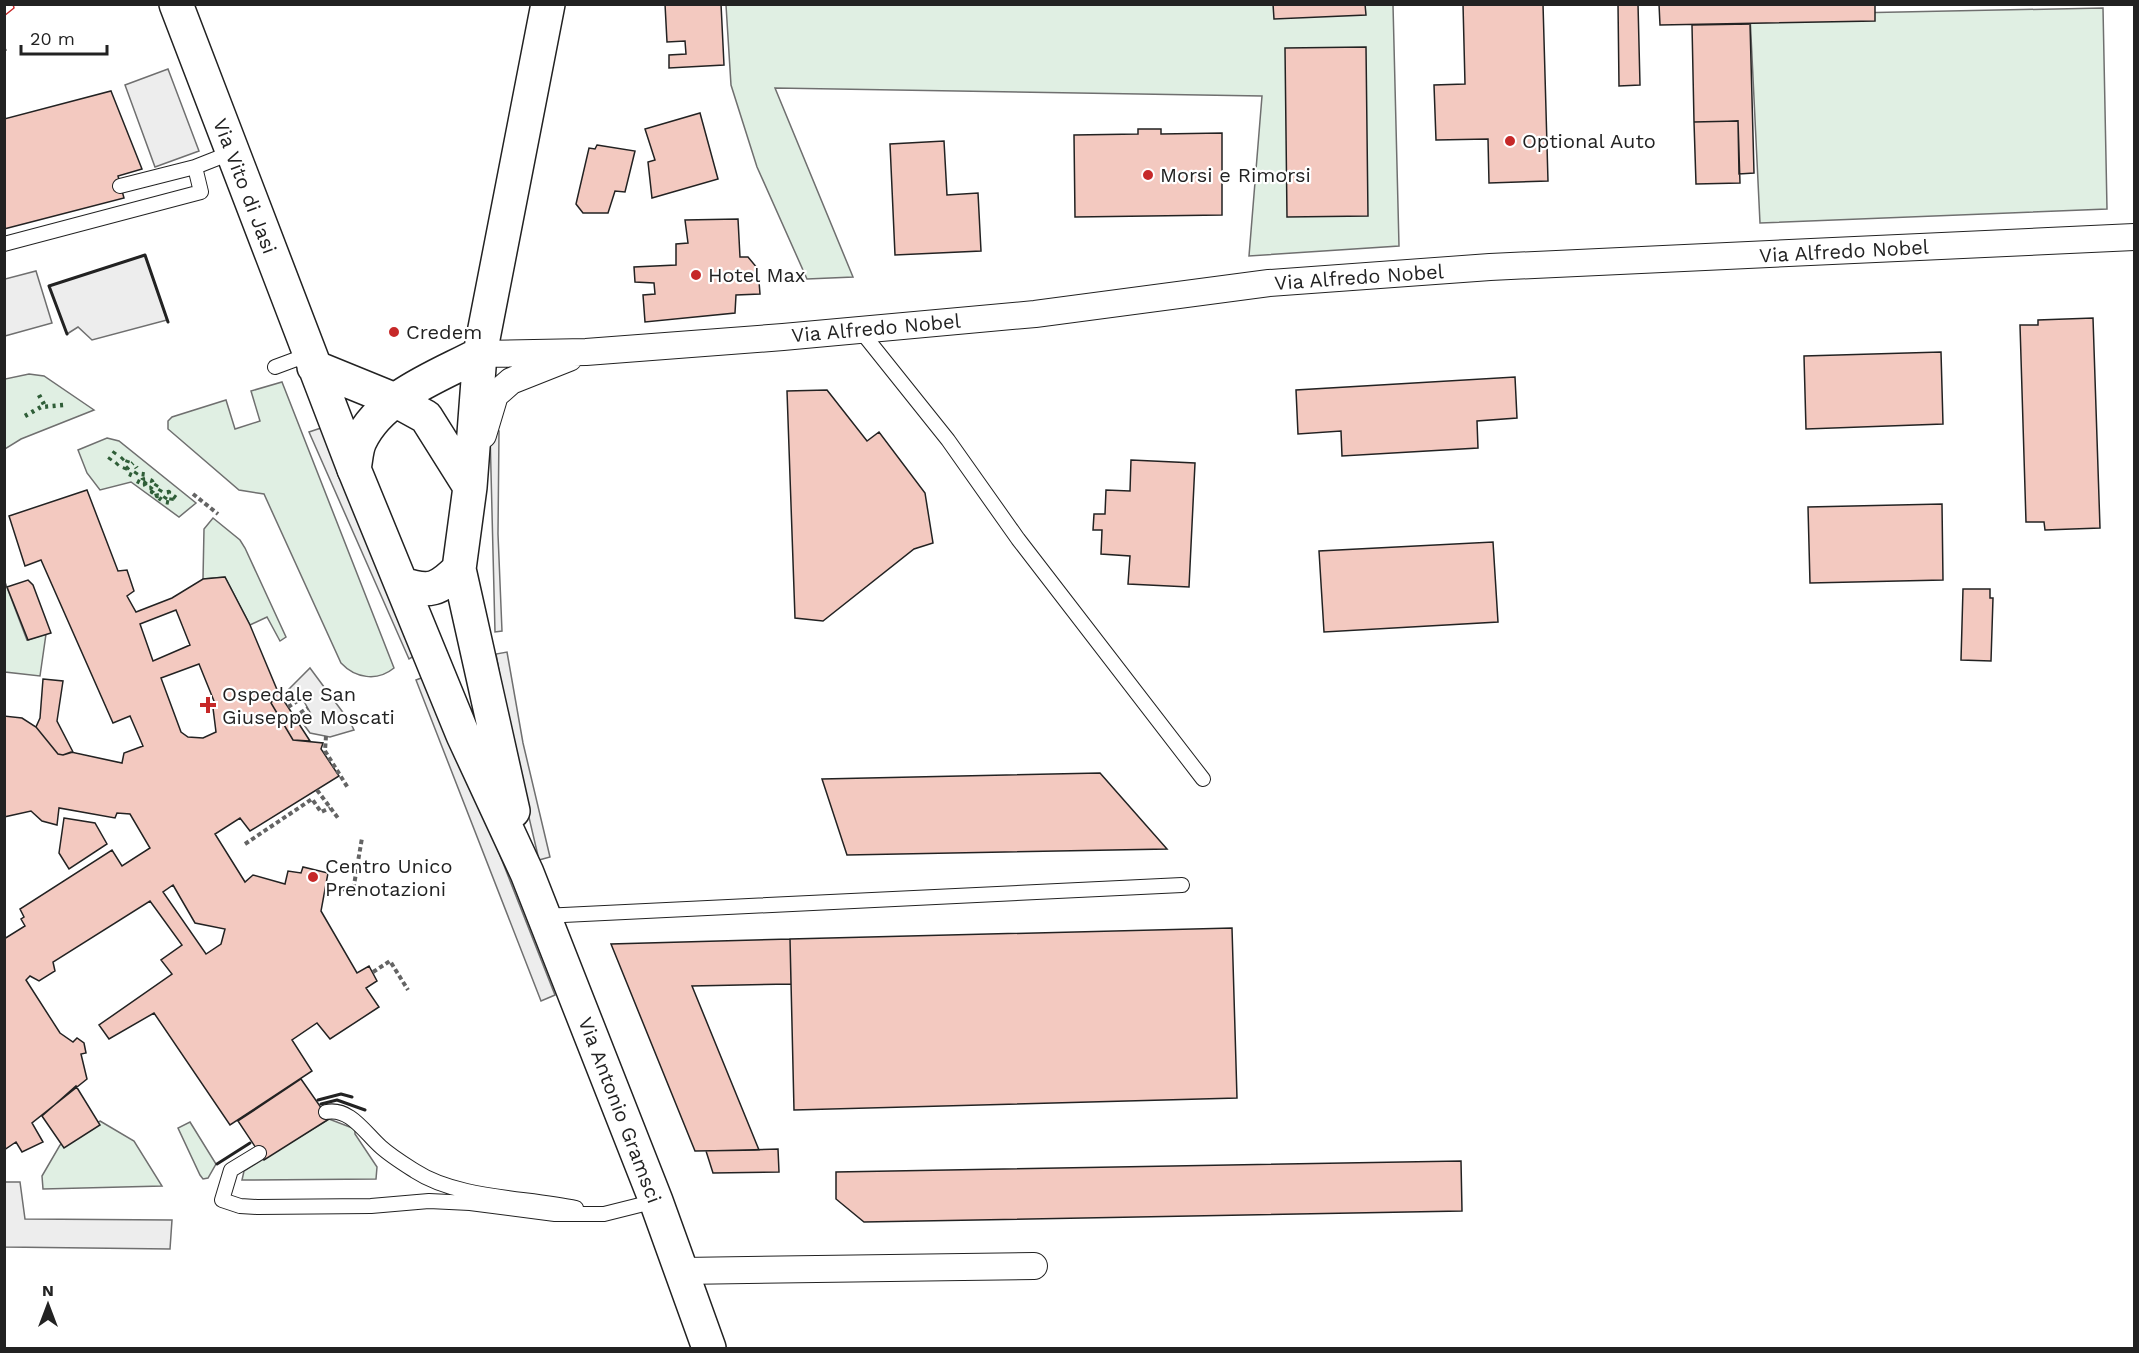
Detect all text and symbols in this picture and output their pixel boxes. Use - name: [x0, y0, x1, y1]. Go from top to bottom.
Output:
- scale bar: [21, 18, 106, 56]
- text: 20 m: [30, 28, 75, 49]
- street label: Via Vito di Jasi: [208, 115, 282, 257]
- place label: Optional Auto: [1522, 129, 1656, 153]
- marker: Optional Auto: [1503, 134, 1517, 148]
- place label: Morsi e Rimorsi: [1160, 163, 1311, 187]
- marker: Morsi e Rimorsi: [1141, 168, 1155, 182]
- street label: Via Alfredo Nobel: [1759, 235, 1929, 267]
- street label: Via Alfredo Nobel: [1273, 259, 1445, 295]
- place label: Hotel Max: [708, 263, 805, 287]
- marker: Hotel Max: [689, 268, 703, 282]
- street label: Via Alfredo Nobel: [790, 309, 962, 347]
- place label: Credem: [406, 320, 482, 344]
- marker: Credem: [387, 325, 401, 339]
- place label: Ospedale San Giuseppe Moscati: [222, 682, 395, 729]
- marker: Ospedale San Giuseppe Moscati: [199, 696, 217, 714]
- place label: Centro Unico Prenotazioni: [325, 854, 453, 901]
- marker: Centro Unico Prenotazioni: [306, 870, 320, 884]
- street label: Via Antonio Gramsci: [573, 1014, 667, 1206]
- north arrow: [18, 1275, 78, 1335]
- text: N: [42, 1281, 54, 1300]

